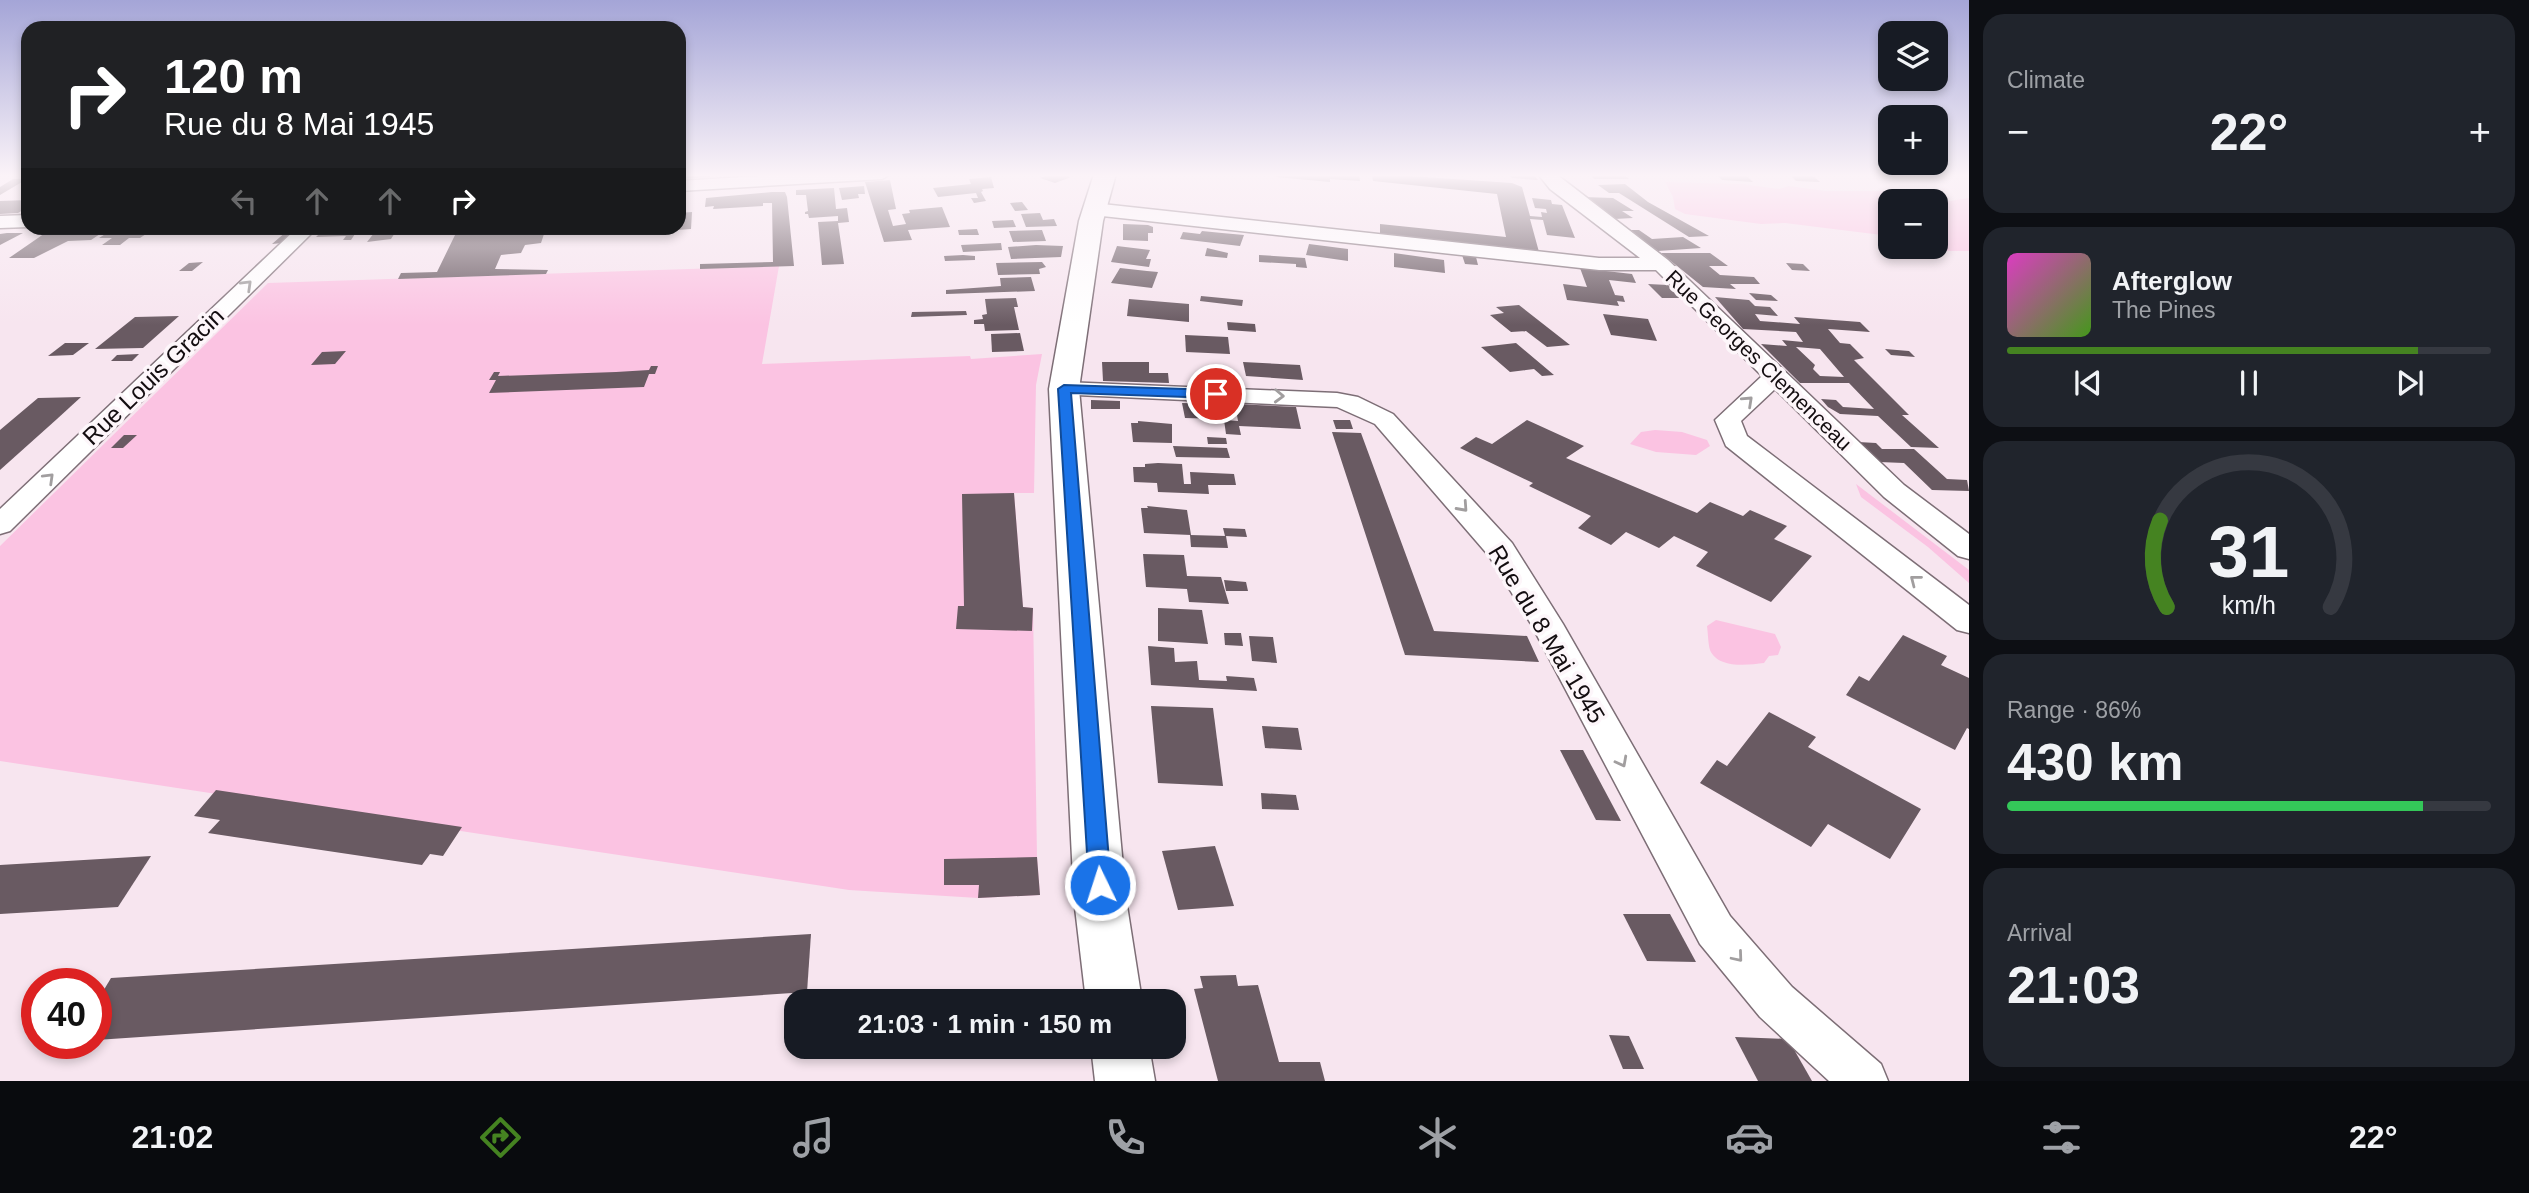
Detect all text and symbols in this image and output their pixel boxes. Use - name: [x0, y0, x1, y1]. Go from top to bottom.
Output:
- map controls: [1878, 21, 1948, 259]
- button: layers: [1878, 21, 1948, 91]
- icon: right: [49, 49, 140, 140]
- text: 120 m: [164, 49, 303, 103]
- text: Climate: [2007, 67, 2085, 93]
- text: 22°: [2210, 103, 2288, 161]
- button: +: [1878, 105, 1948, 175]
- text: Rue du 8 Mai 1945: [164, 106, 434, 142]
- text: −: [2007, 111, 2029, 153]
- text: +: [2469, 111, 2491, 153]
- icon: left: [225, 182, 263, 220]
- icon: ahead: [298, 182, 336, 220]
- icon: ahead: [371, 182, 409, 220]
- icon: right: [444, 182, 482, 220]
- button: −: [1878, 189, 1948, 259]
- street label: Rue Georges Clemenceau: [1662, 265, 1856, 455]
- text: Afterglow: [2112, 266, 2232, 296]
- one-way arrow: [239, 280, 252, 293]
- text: The Pines: [2112, 297, 2216, 323]
- street label: Rue Louis Gracin: [77, 302, 229, 450]
- pin: [1186, 364, 1246, 424]
- icon: previous: [2069, 364, 2107, 402]
- icon: pause: [2230, 364, 2268, 402]
- icon: next: [2391, 364, 2429, 402]
- icon: arrive: [1197, 375, 1235, 413]
- one-way arrow: [1274, 389, 1285, 404]
- one-way arrow: [1739, 397, 1752, 410]
- one-way arrow: [41, 473, 54, 486]
- one-way arrow: [1455, 499, 1467, 512]
- text: 31: [2209, 511, 2289, 592]
- street label: Rue du 8 Mai 1945: [1483, 540, 1611, 728]
- one-way arrow: [1911, 576, 1923, 589]
- text: km/h: [2222, 590, 2276, 618]
- text: Range · 86%: [2007, 697, 2141, 723]
- text: 430 km: [2007, 733, 2183, 791]
- one-way arrow: [1614, 754, 1627, 767]
- position arrow: [1063, 848, 1137, 922]
- text: Arrival: [2007, 920, 2072, 946]
- one-way arrow: [1730, 948, 1742, 961]
- text: 21:03: [2007, 956, 2140, 1014]
- speed limit sign: 40: [21, 968, 112, 1059]
- text: 21:03 · 1 min · 150 m: [858, 1009, 1112, 1039]
- icon: directions: [476, 1113, 525, 1162]
- icon: music: [789, 1113, 838, 1162]
- icon: phone: [1101, 1113, 1150, 1162]
- icon: climate: [1413, 1113, 1462, 1162]
- icon: car: [1725, 1113, 1774, 1162]
- icon: filters: [2037, 1113, 2086, 1162]
- text: 21:02: [132, 1119, 213, 1155]
- text: 22°: [2349, 1119, 2397, 1155]

